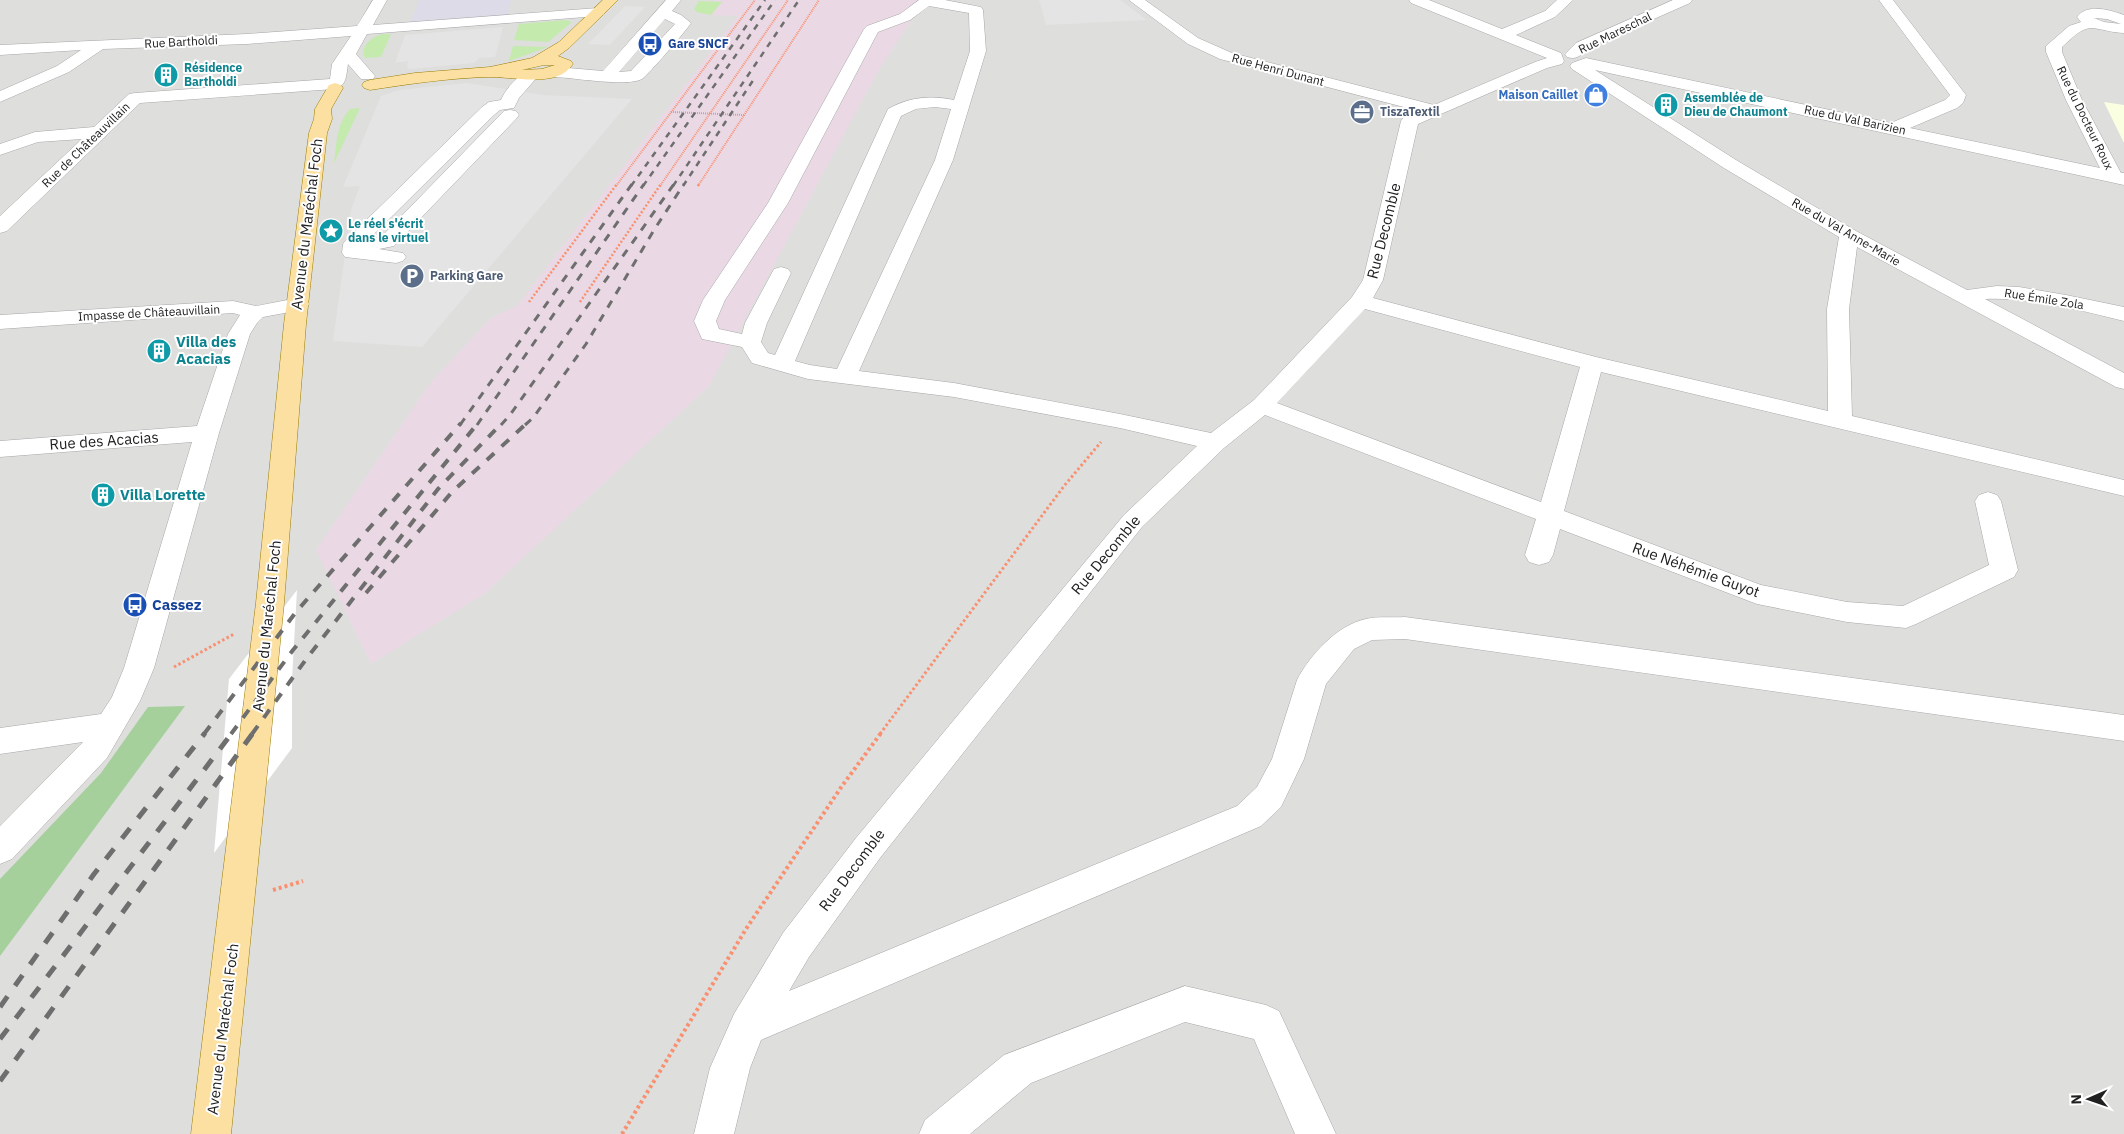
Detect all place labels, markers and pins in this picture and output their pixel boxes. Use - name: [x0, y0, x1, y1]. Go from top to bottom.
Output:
- bus stop icon: Gare SNCF: [637, 31, 663, 57]
- place label: Gare SNCF: [668, 36, 729, 51]
- place label: Résidence Bartholdi: [184, 60, 242, 89]
- building icon: Résidence Bartholdi: [153, 62, 179, 88]
- shop icon: Maison Caillet: [1583, 82, 1609, 108]
- place label: Maison Caillet: [1499, 87, 1578, 102]
- place label: Assemblée de Dieu de Chaumont: [1684, 90, 1788, 119]
- building icon: Assemblée de Dieu de Chaumont: [1653, 92, 1679, 118]
- office icon: TiszaTextil: [1349, 99, 1375, 125]
- place label: TiszaTextil: [1380, 104, 1440, 119]
- place label: Le réel s'écrit dans le virtuel: [348, 216, 429, 245]
- place icon: Le réel s'écrit dans le virtuel: [318, 218, 344, 244]
- parking icon: Parking Gare: [399, 263, 425, 289]
- place label: Parking Gare: [430, 268, 504, 283]
- place label: Villa des Acacias: [176, 332, 237, 368]
- building icon: Villa des Acacias: [146, 338, 172, 364]
- building icon: Villa Lorette: [90, 482, 116, 508]
- place label: Villa Lorette: [120, 485, 206, 504]
- bus stop icon: Cassez: [122, 592, 148, 618]
- place label: Cassez: [152, 595, 202, 614]

